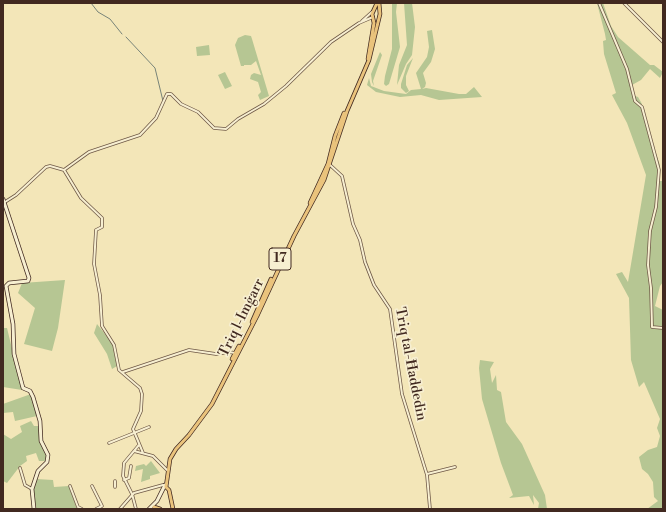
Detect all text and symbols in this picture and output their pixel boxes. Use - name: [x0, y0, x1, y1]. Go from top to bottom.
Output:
- road number: 17: [269, 248, 291, 270]
- street label: Triq l-Imġarr: [216, 276, 268, 360]
- street label: Triq tal-Ħaddedin: [391, 306, 429, 422]

